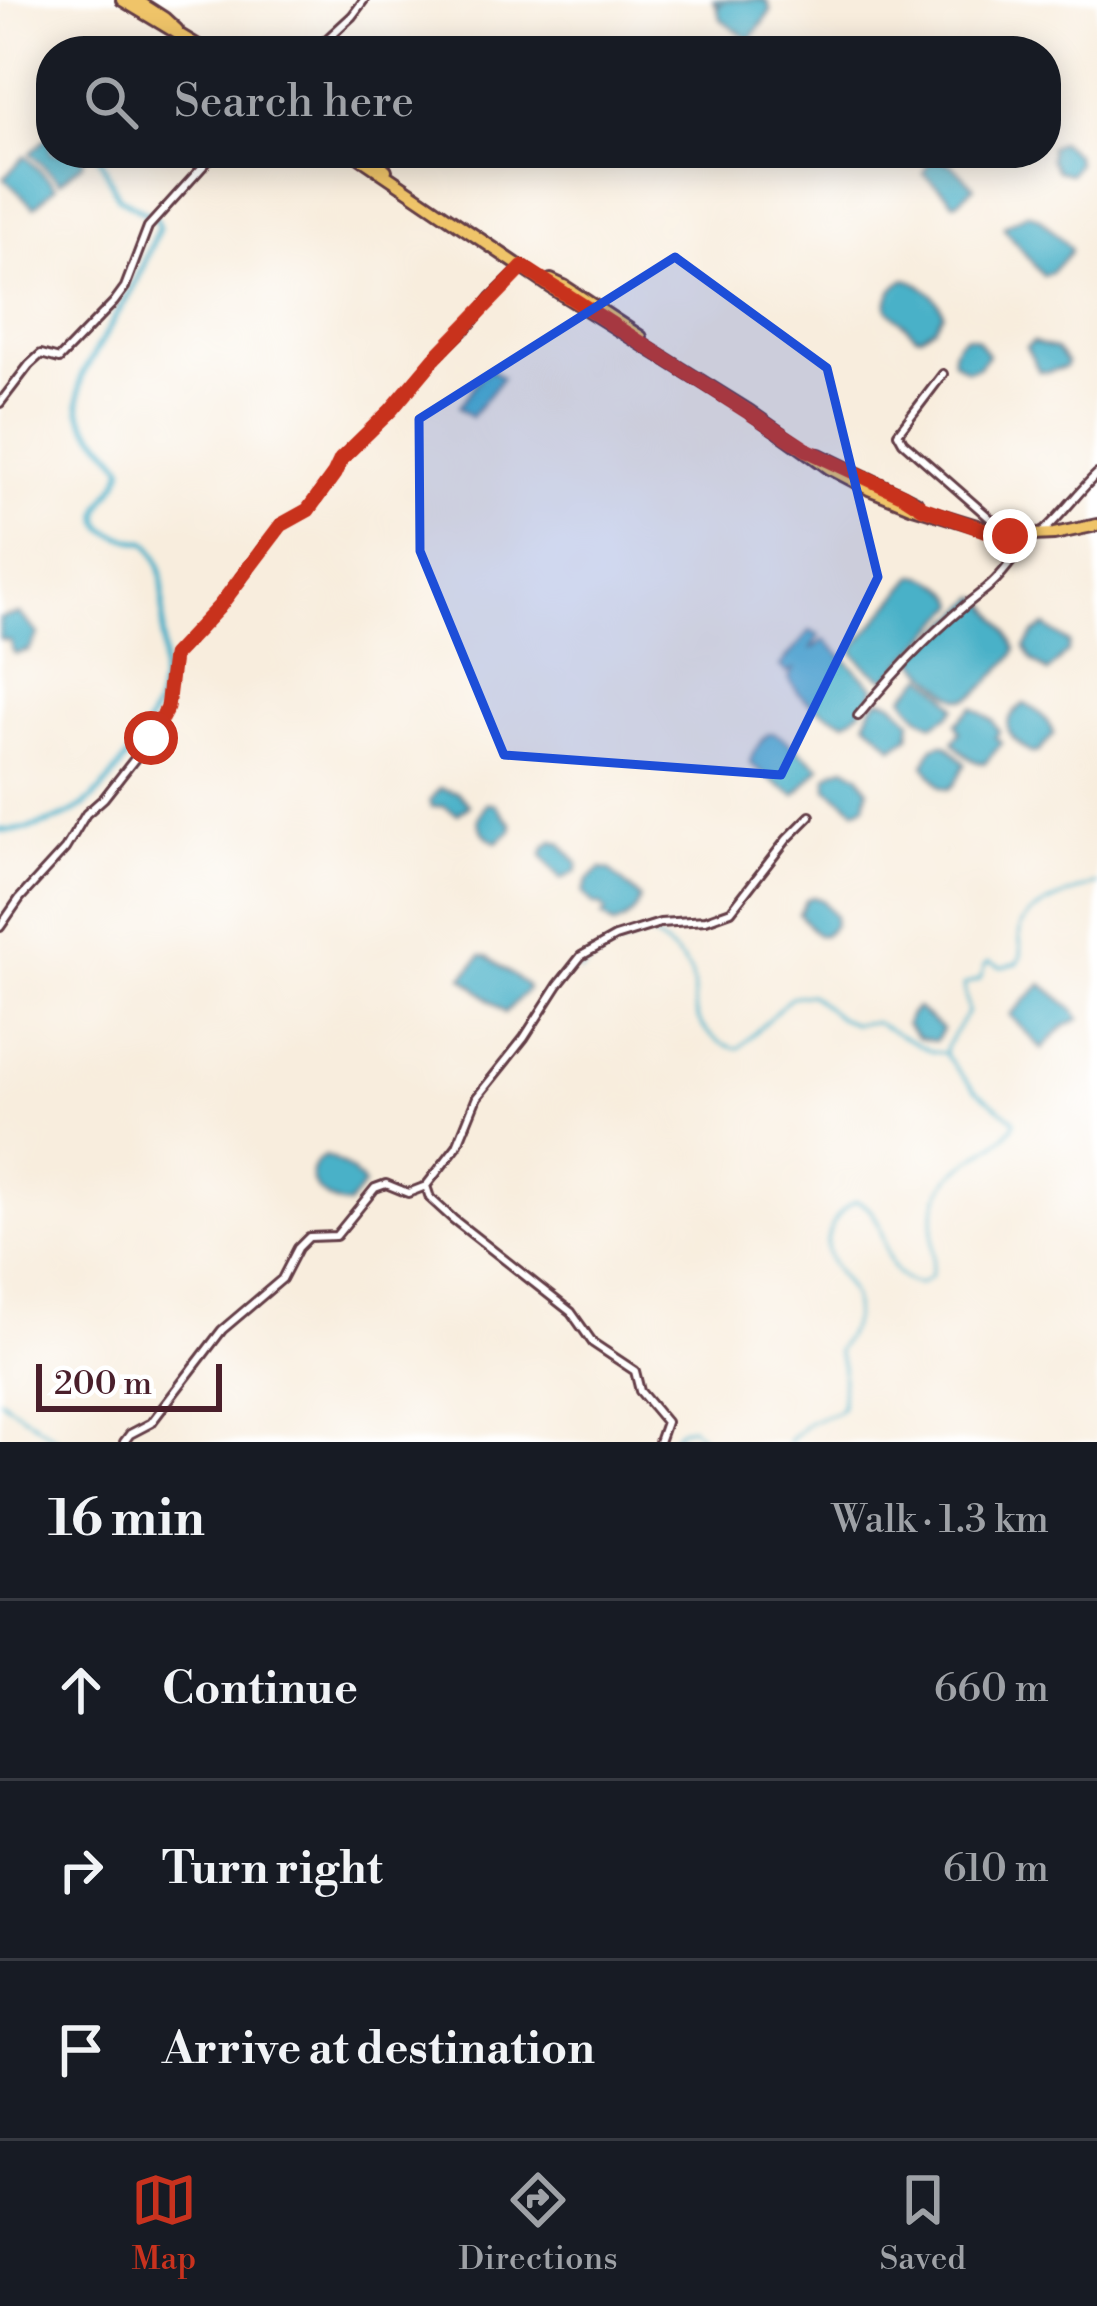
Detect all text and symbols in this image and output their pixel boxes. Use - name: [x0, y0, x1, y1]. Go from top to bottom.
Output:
- search box: [36, 36, 1061, 168]
- icon: search: [78, 69, 144, 135]
- text: Search here: [174, 74, 414, 131]
- route end: [983, 509, 1037, 563]
- route start: [124, 711, 178, 765]
- scale bar: [36, 1358, 222, 1411]
- text: 200 m: [54, 1364, 152, 1405]
- text: 16 min: [48, 1488, 205, 1552]
- text: Walk · 1.3 km: [832, 1496, 1049, 1545]
- icon: ahead: [48, 1657, 114, 1723]
- text: Continue: [162, 1661, 358, 1718]
- text: 660 m: [934, 1665, 1049, 1714]
- icon: right: [48, 1837, 114, 1903]
- text: Turn right: [162, 1841, 383, 1898]
- text: 610 m: [943, 1845, 1049, 1894]
- icon: arrive: [48, 2017, 114, 2083]
- text: Arrive at destination: [162, 2021, 595, 2078]
- tab: Map: [131, 2167, 197, 2280]
- tab: Directions: [459, 2167, 618, 2280]
- tab: Saved: [879, 2167, 966, 2280]

